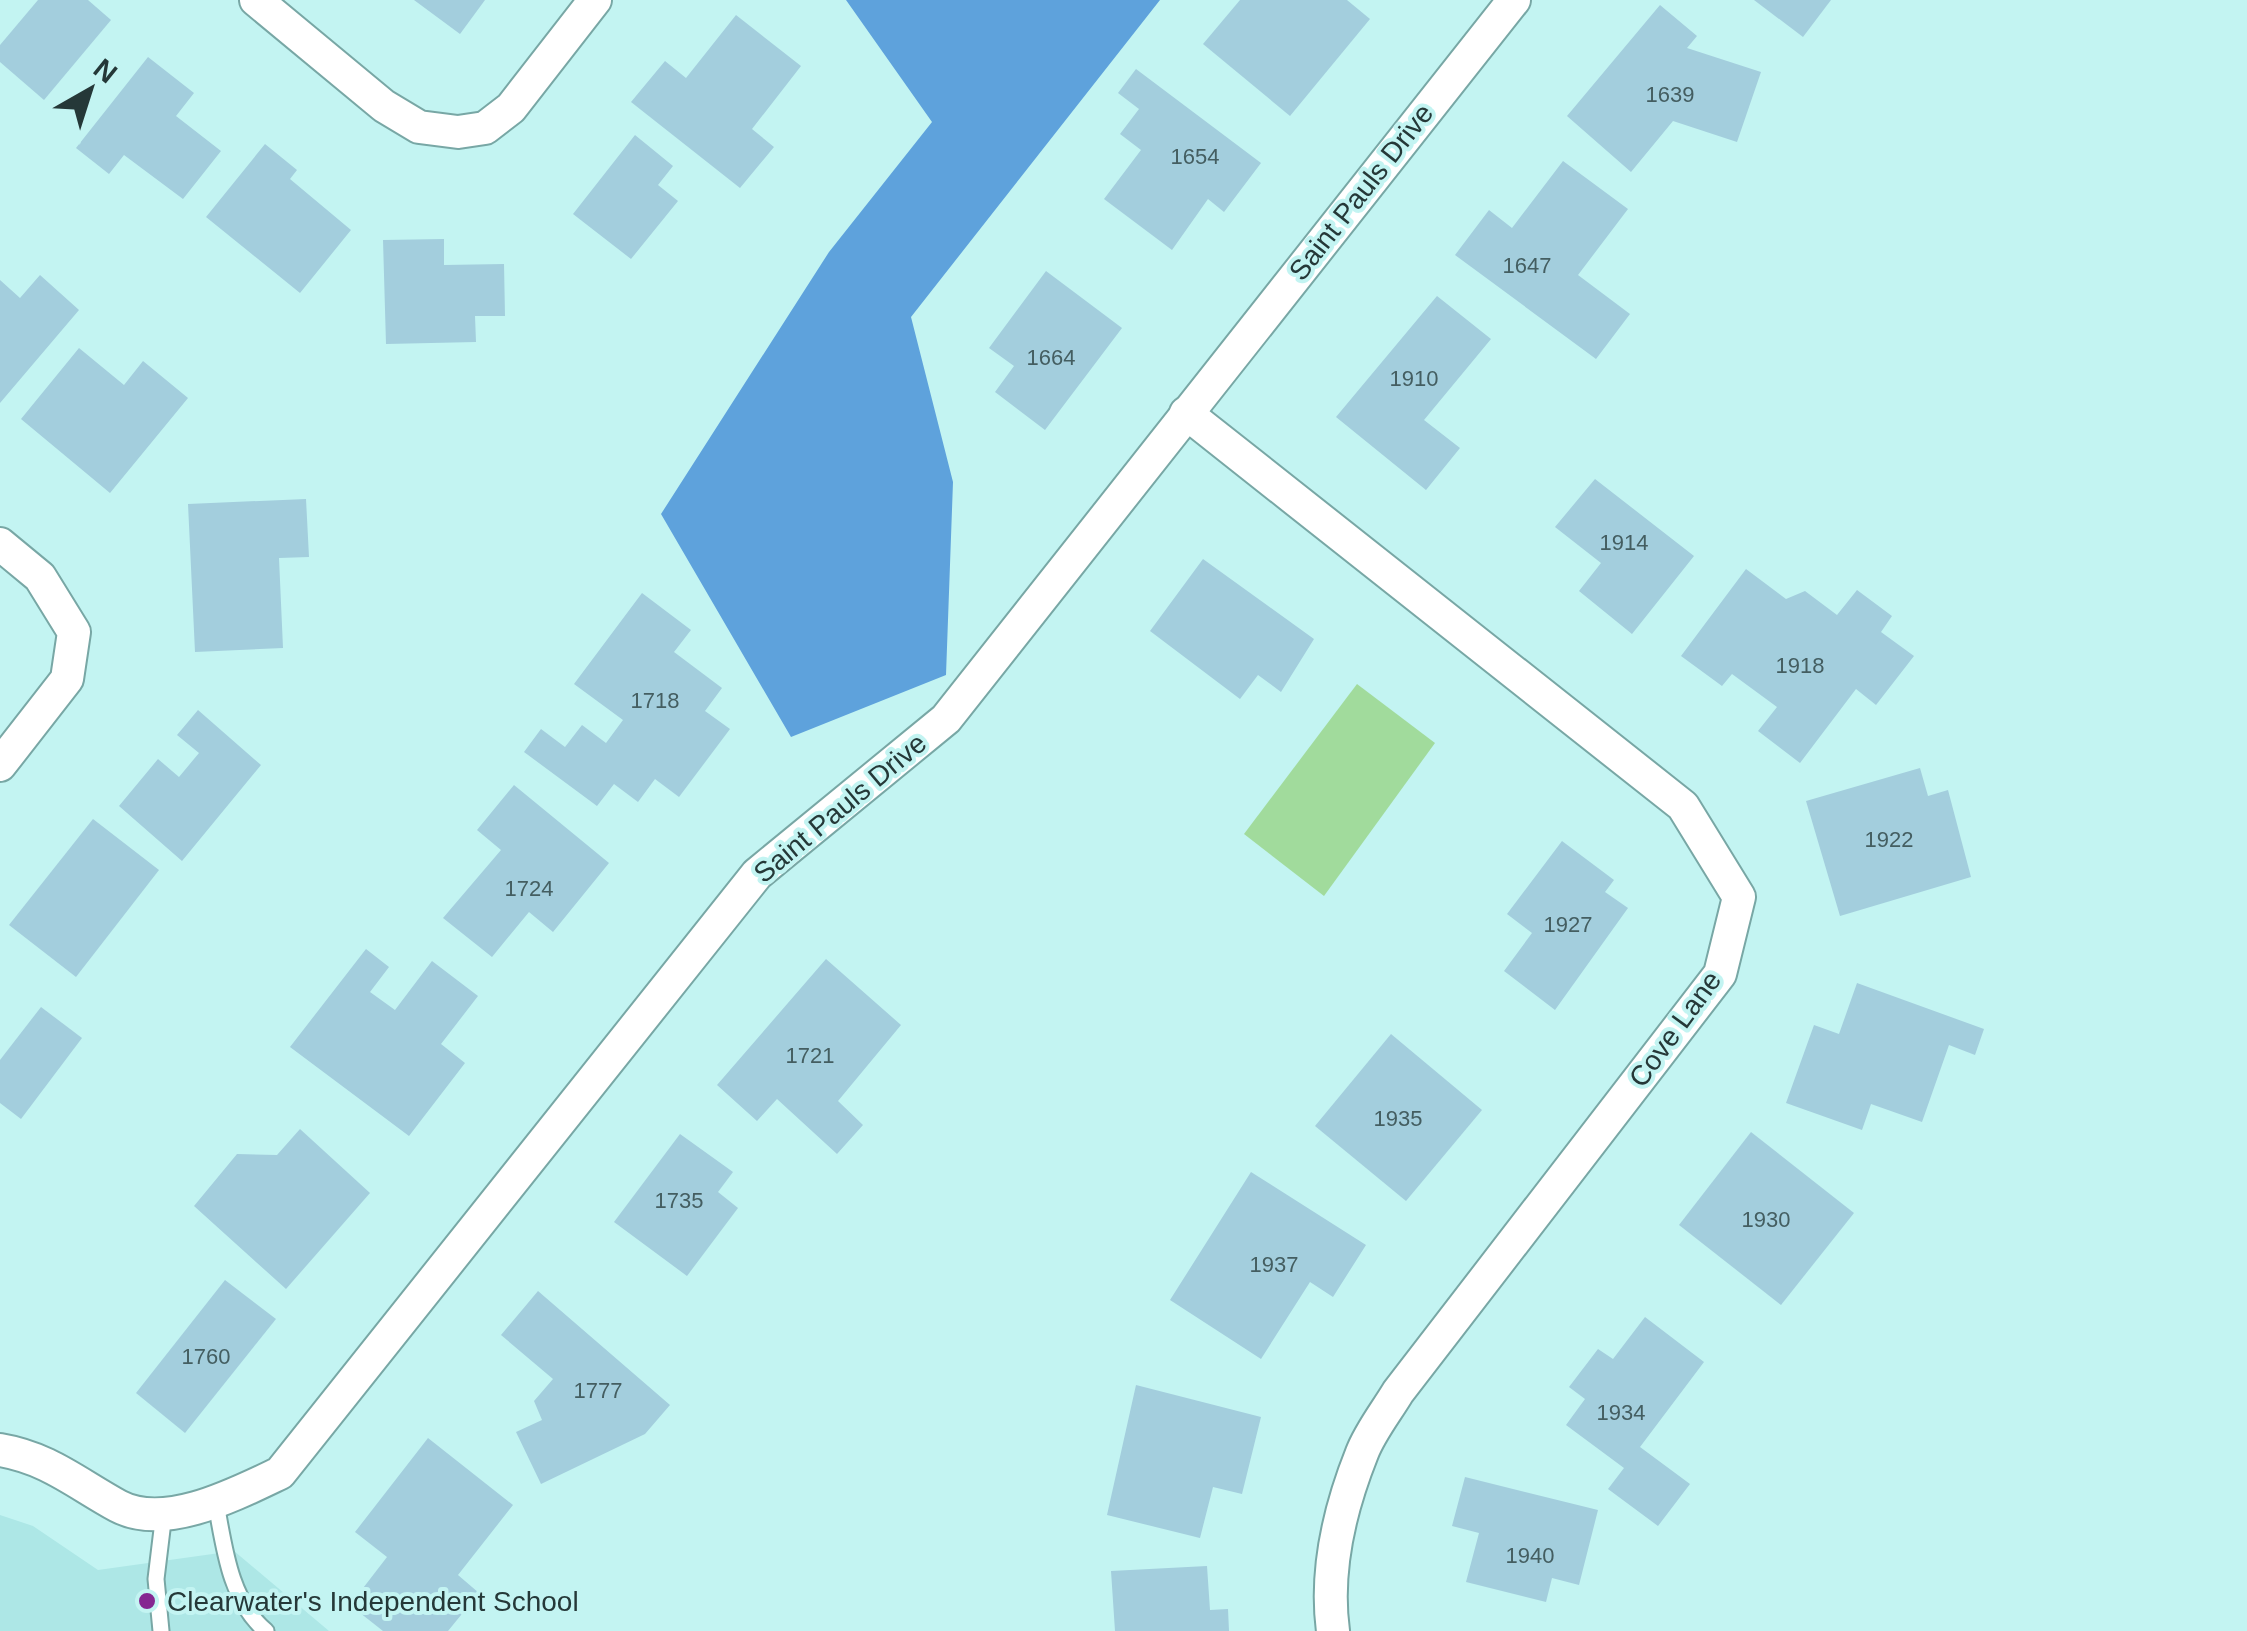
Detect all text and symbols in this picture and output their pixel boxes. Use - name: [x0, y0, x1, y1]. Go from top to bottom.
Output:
- north arrow: [40, 40, 140, 140]
- text: N: [88, 53, 123, 89]
- house number: 1639: [1646, 82, 1694, 107]
- street label: Saint Pauls Drive: [1283, 98, 1439, 286]
- house number: 1654: [1171, 144, 1219, 169]
- house number: 1647: [1503, 253, 1551, 278]
- house number: 1664: [1027, 345, 1075, 370]
- house number: 1910: [1390, 366, 1438, 391]
- house number: 1914: [1600, 530, 1648, 555]
- house number: 1918: [1776, 653, 1824, 678]
- house number: 1718: [631, 688, 679, 713]
- street label: Saint Pauls Drive: [748, 727, 932, 889]
- house number: 1922: [1865, 827, 1913, 852]
- house number: 1724: [505, 876, 553, 901]
- house number: 1927: [1544, 912, 1592, 937]
- street label: Cove Lane: [1623, 965, 1727, 1093]
- house number: 1721: [786, 1043, 834, 1068]
- house number: 1935: [1374, 1106, 1422, 1131]
- house number: 1735: [655, 1188, 703, 1213]
- house number: 1930: [1742, 1207, 1790, 1232]
- house number: 1937: [1250, 1252, 1298, 1277]
- house number: 1760: [182, 1344, 230, 1369]
- house number: 1777: [574, 1378, 622, 1403]
- house number: 1934: [1597, 1400, 1645, 1425]
- house number: 1940: [1506, 1543, 1554, 1568]
- place label: Clearwater's Independent School: [167, 1586, 579, 1617]
- marker: Clearwater's Independent School: [136, 1590, 158, 1612]

